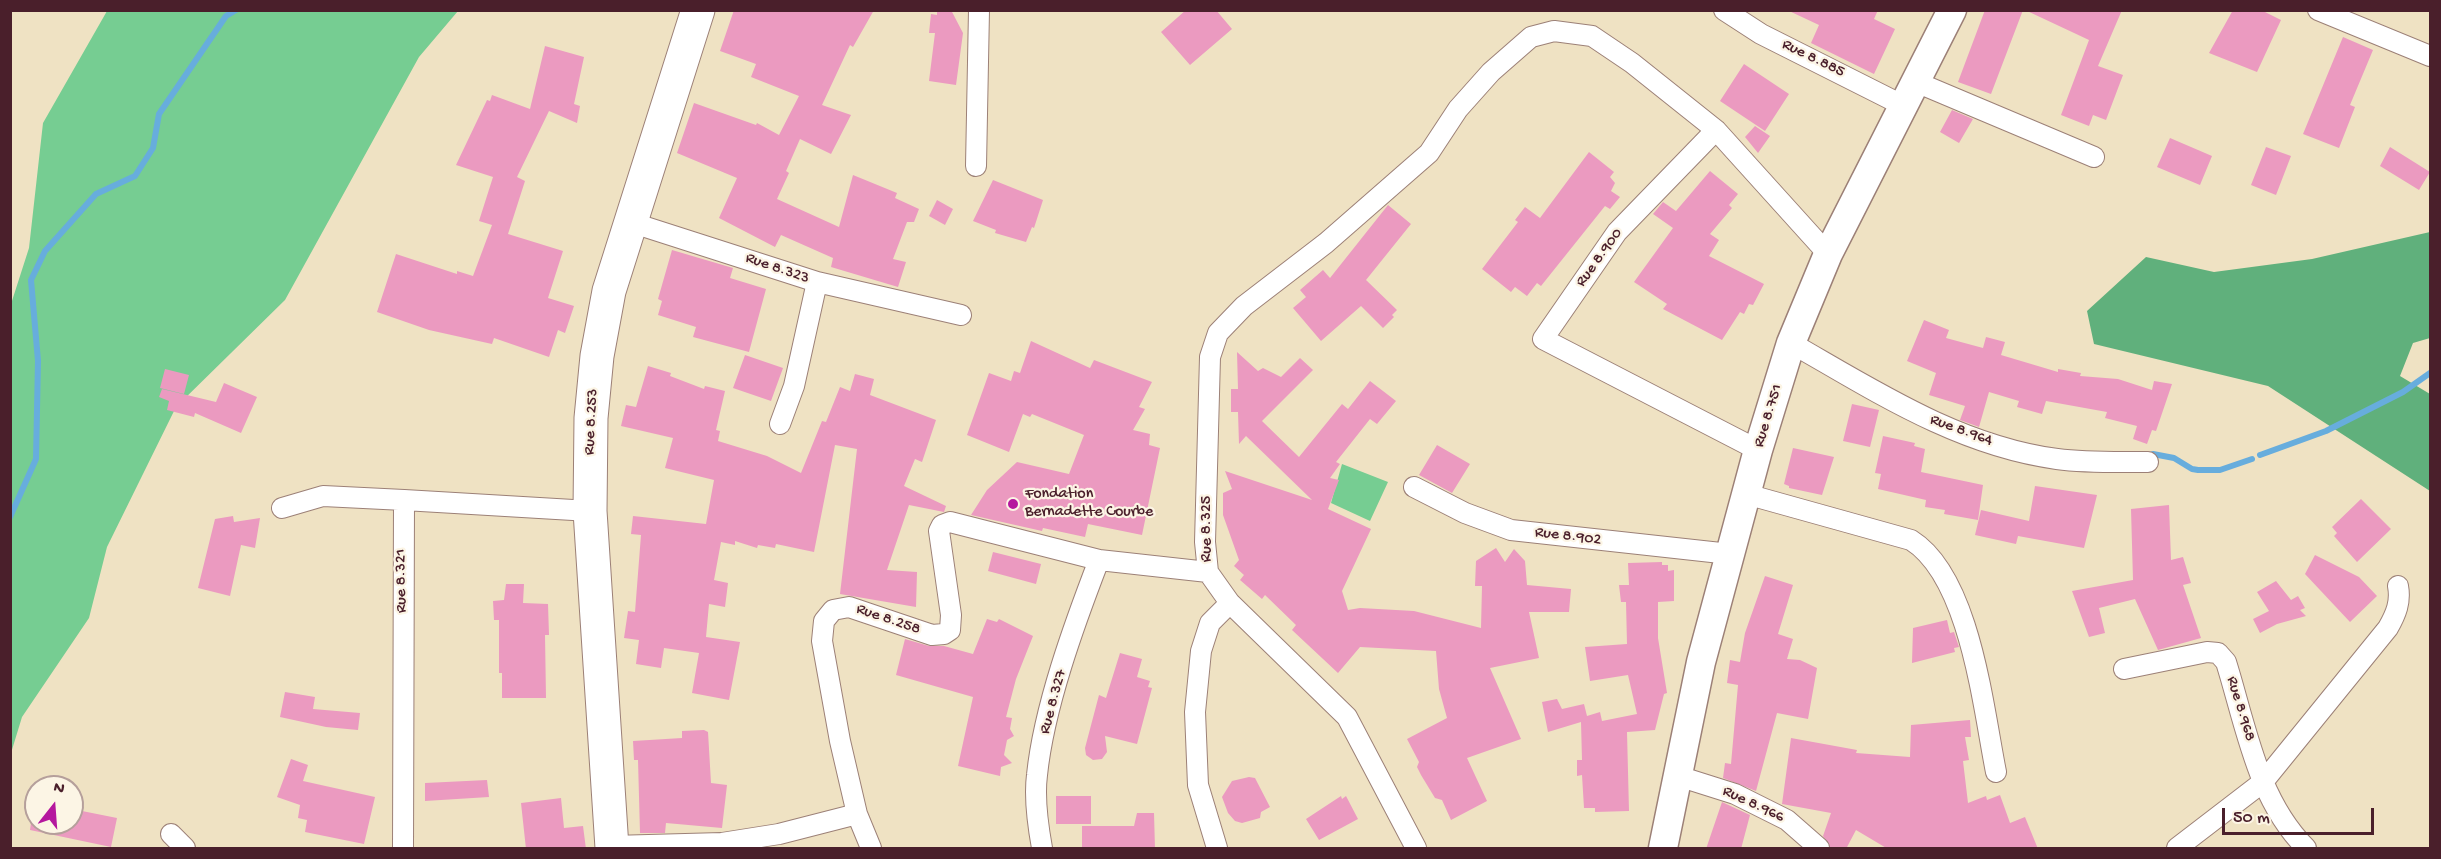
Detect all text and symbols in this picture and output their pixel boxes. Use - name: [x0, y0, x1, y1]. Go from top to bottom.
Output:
- street label: Rue 8.885: [1778, 36, 1848, 82]
- street label: Rue 8.900: [1572, 225, 1628, 291]
- street label: Rue 8.323: [743, 249, 811, 289]
- street label: Rue 8.751: [1750, 382, 1788, 450]
- street label: Rue 8.253: [581, 388, 603, 456]
- street label: Rue 8.964: [1927, 411, 1995, 451]
- place label: Fondation Bernadette Courbe: [1025, 485, 1153, 523]
- street label: Rue 8.325: [1198, 496, 1218, 562]
- marker: Fondation Bernadette Courbe: [1006, 497, 1020, 511]
- street label: Rue 8.902: [1534, 523, 1602, 551]
- street label: Rue 8.321: [392, 549, 412, 613]
- street label: Rue 8.258: [853, 600, 923, 640]
- street label: Rue 8.327: [1036, 668, 1072, 736]
- street label: Rue 8.968: [2221, 674, 2259, 744]
- north arrow: [24, 775, 84, 835]
- text: N: [51, 779, 67, 800]
- street label: Rue 8.966: [1719, 782, 1787, 828]
- scale bar: [2225, 796, 2376, 834]
- text: 50 m: [2233, 808, 2270, 829]

